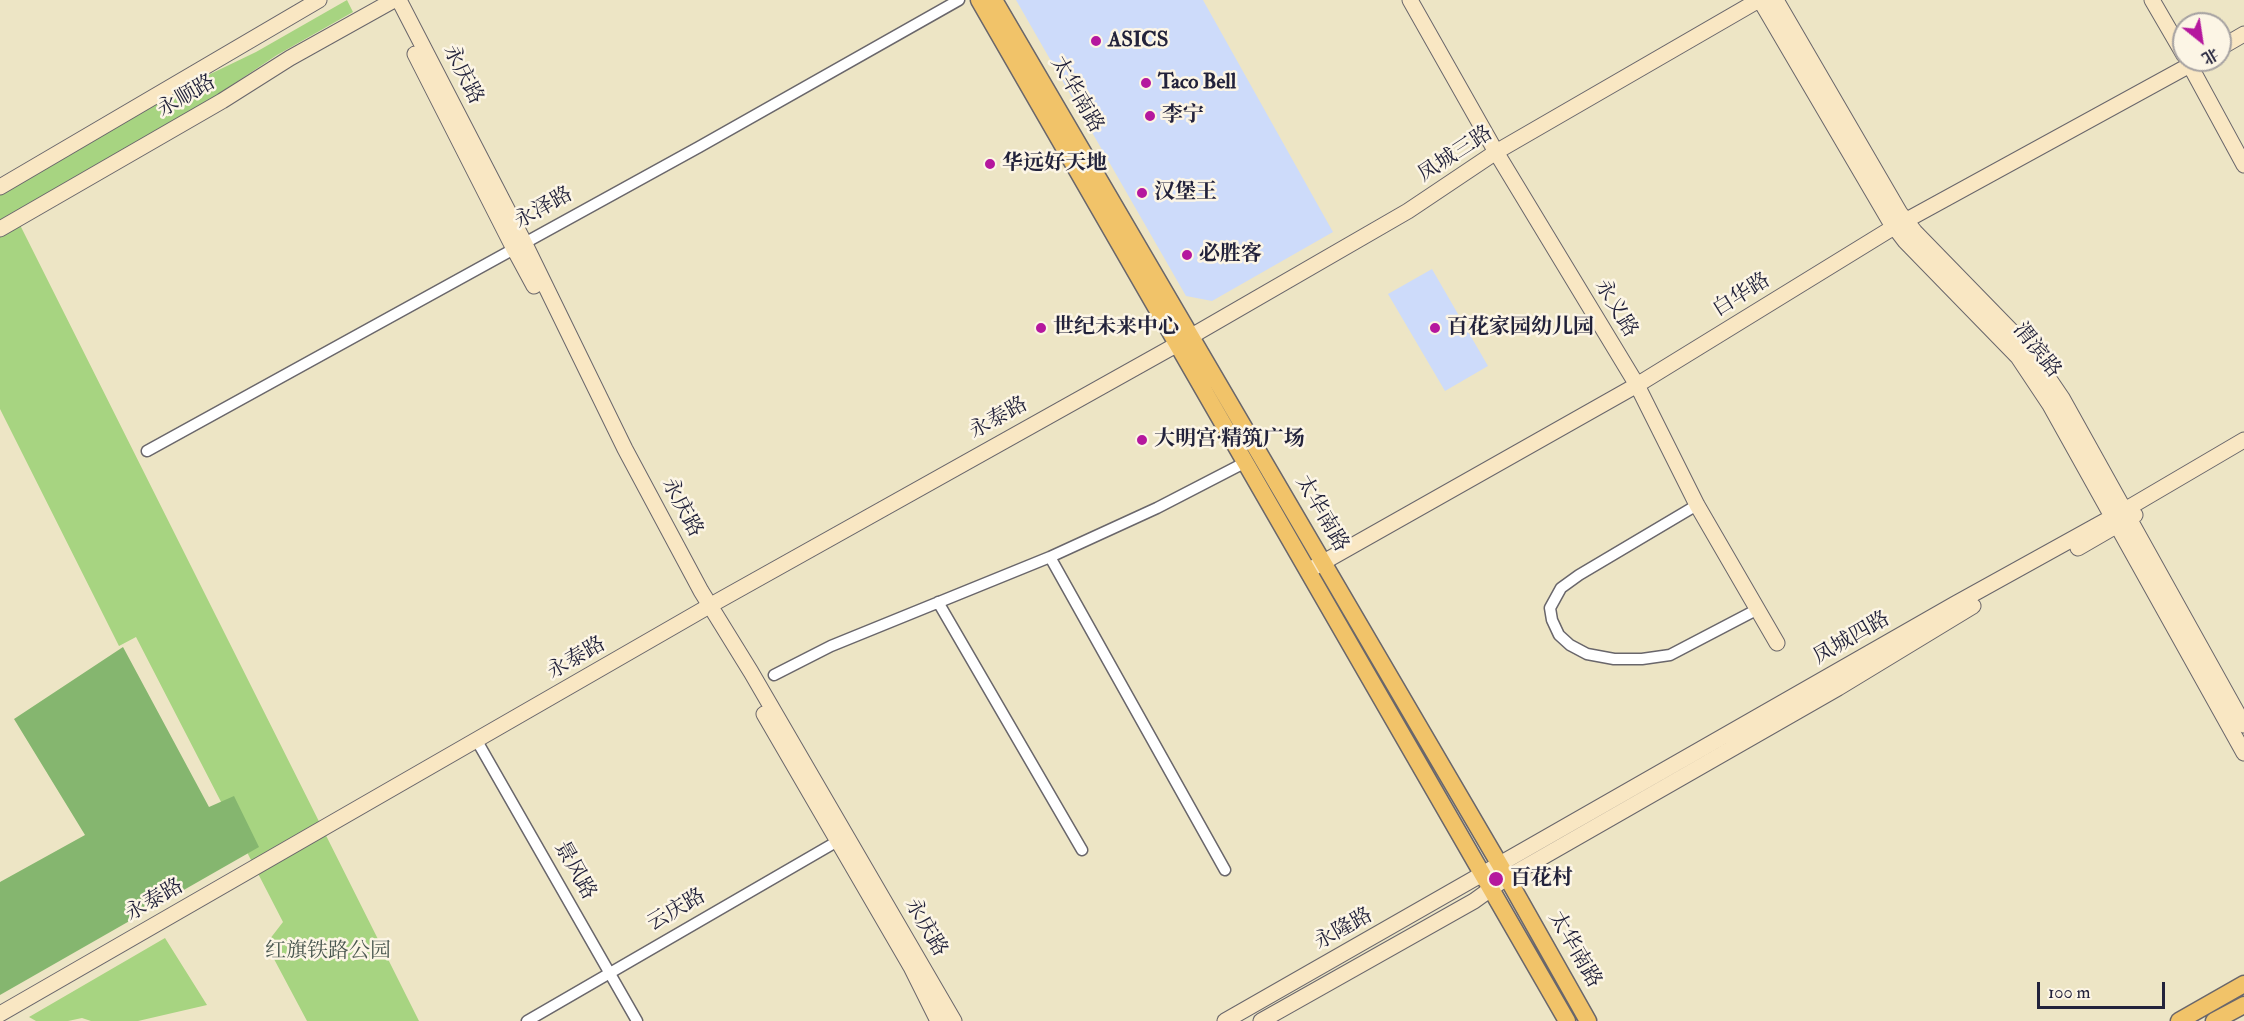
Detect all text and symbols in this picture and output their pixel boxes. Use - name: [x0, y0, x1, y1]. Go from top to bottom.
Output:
- north arrow: [2172, 12, 2232, 72]
- place label: ASICS: [1108, 28, 1168, 54]
- marker: ASICS: [1089, 34, 1103, 48]
- street label: 永庆路: [436, 41, 488, 109]
- text: 北: [2198, 43, 2222, 69]
- street label: 太华南路: [1044, 52, 1108, 138]
- street label: 永顺路: [153, 70, 221, 124]
- place label: Taco Bell: [1158, 70, 1236, 96]
- marker: Taco Bell: [1139, 76, 1153, 90]
- place label: 李宁: [1162, 103, 1204, 129]
- marker: 李宁: [1143, 109, 1157, 123]
- street label: 凤城三路: [1414, 122, 1498, 188]
- place label: 华远好天地: [1002, 151, 1107, 177]
- marker: 华远好天地: [983, 157, 997, 171]
- place label: 汉堡王: [1154, 180, 1217, 206]
- street label: 永泽路: [510, 183, 578, 235]
- marker: 汉堡王: [1135, 186, 1149, 200]
- place label: 必胜客: [1199, 242, 1262, 268]
- marker: 必胜客: [1180, 248, 1194, 262]
- street label: 白华路: [1709, 269, 1775, 323]
- street label: 永义路: [1588, 276, 1642, 342]
- place label: 世纪未来中心: [1053, 315, 1179, 341]
- place label: 百花家园幼儿园: [1447, 315, 1594, 341]
- street label: 渭滨路: [2007, 318, 2065, 384]
- marker: 世纪未来中心: [1034, 321, 1048, 335]
- marker: 百花家园幼儿园: [1428, 321, 1442, 335]
- street label: 永泰路: [965, 393, 1033, 445]
- place label: 大明宫·精筑广场: [1154, 427, 1305, 453]
- marker: 大明宫·精筑广场: [1135, 433, 1149, 447]
- street label: 太华南路: [1289, 471, 1353, 557]
- street label: 永庆路: [655, 474, 707, 542]
- street label: 凤城四路: [1809, 607, 1895, 671]
- street label: 永泰路: [543, 632, 611, 686]
- street label: 景风路: [548, 837, 600, 905]
- place label: 百花村: [1510, 866, 1573, 892]
- marker: 百花村: [1487, 870, 1505, 888]
- street label: 永泰路: [121, 874, 189, 928]
- street label: 云庆路: [643, 884, 711, 938]
- street label: 永庆路: [898, 894, 952, 962]
- street label: 永隆路: [1310, 904, 1378, 956]
- street label: 太华南路: [1542, 907, 1606, 993]
- park label: 红旗铁路公园: [265, 939, 391, 965]
- scale bar: [2040, 970, 2168, 1008]
- text: 100 m: [2048, 981, 2091, 1004]

